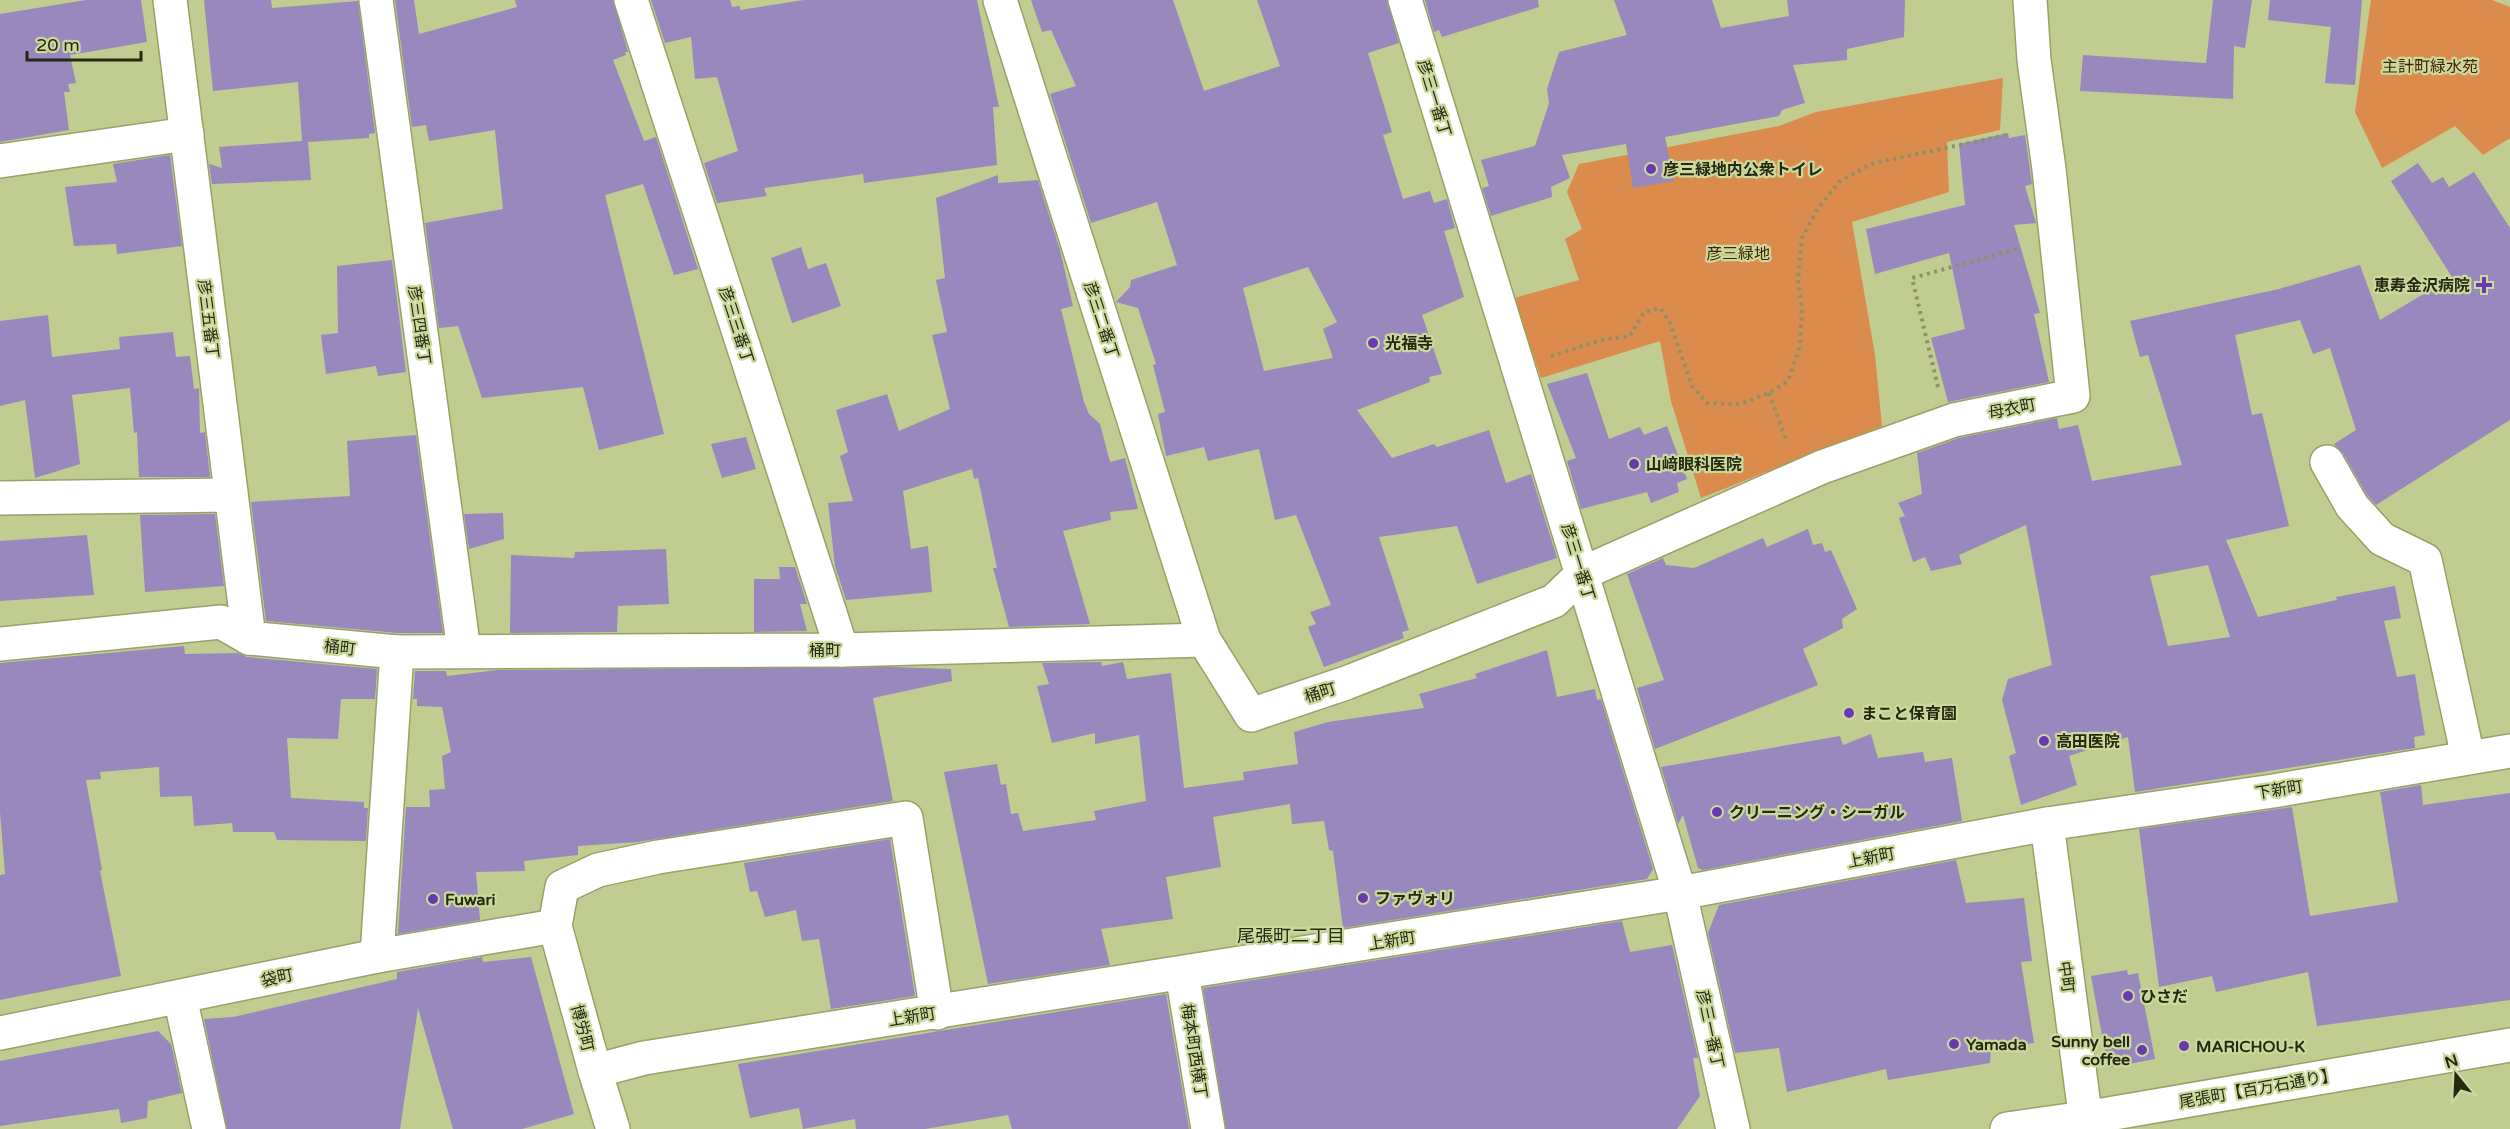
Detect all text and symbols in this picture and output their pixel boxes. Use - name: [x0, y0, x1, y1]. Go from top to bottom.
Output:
- scale bar: [27, 24, 141, 62]
- text: 20 m: [36, 34, 80, 56]
- street label: 彦三一番丁: [1413, 57, 1455, 139]
- park label: 主計町緑水苑: [2382, 57, 2478, 77]
- place label: 彦三緑地内公衆トイレ: [1663, 160, 1823, 180]
- marker: 彦三緑地内公衆トイレ: [1644, 162, 1658, 176]
- park label: 彦三緑地: [1706, 244, 1770, 264]
- place label: 恵寿金沢病院: [2374, 276, 2470, 296]
- marker: 恵寿金沢病院: [2475, 276, 2493, 294]
- street label: 彦三五番丁: [193, 278, 223, 360]
- street label: 彦三二番丁: [1079, 279, 1123, 361]
- street label: 彦三四番丁: [404, 284, 434, 366]
- street label: 彦三三番丁: [714, 284, 758, 366]
- place label: 光福寺: [1385, 334, 1433, 354]
- marker: 光福寺: [1366, 336, 1380, 350]
- street label: 母衣町: [1987, 395, 2038, 423]
- place label: 山﨑眼科医院: [1646, 455, 1742, 475]
- marker: 山﨑眼科医院: [1627, 457, 1641, 471]
- street label: 彦三一番丁: [1557, 521, 1599, 603]
- street label: 桶町: [323, 636, 357, 660]
- street label: 桶町: [809, 641, 841, 661]
- street label: 桶町: [1302, 678, 1339, 707]
- place label: まこと保育園: [1861, 704, 1957, 724]
- marker: まこと保育園: [1842, 706, 1856, 720]
- place label: 高田医院: [2056, 732, 2120, 752]
- marker: 高田医院: [2037, 734, 2051, 748]
- street label: 下新町: [2254, 776, 2304, 804]
- place label: クリーニング・シーガル: [1729, 803, 1905, 823]
- marker: クリーニング・シーガル: [1710, 805, 1724, 819]
- street label: 上新町: [1846, 844, 1897, 872]
- place label: ファヴォリ: [1375, 889, 1455, 909]
- place label: Fuwari: [445, 890, 496, 910]
- marker: ファヴォリ: [1356, 891, 1370, 905]
- marker: Fuwari: [426, 892, 440, 906]
- district label: 尾張町二丁目: [1237, 925, 1345, 947]
- street label: 上新町: [1367, 927, 1417, 955]
- street label: 中町: [2054, 960, 2078, 994]
- street label: 袋町: [259, 965, 295, 991]
- place label: ひさだ: [2140, 987, 2188, 1007]
- street label: 彦三一番丁: [1692, 988, 1728, 1070]
- marker: ひさだ: [2121, 989, 2135, 1003]
- street label: 博労町: [566, 1002, 598, 1054]
- street label: 梅本町西横丁: [1177, 1002, 1211, 1100]
- street label: 上新町: [887, 1003, 937, 1031]
- place label: Sunny bell coffee: [2051, 1032, 2130, 1070]
- place label: Yamada: [1966, 1035, 2027, 1055]
- marker: Yamada: [1947, 1037, 1961, 1051]
- place label: MARICHOU-K: [2196, 1037, 2305, 1057]
- marker: MARICHOU-K: [2177, 1039, 2191, 1053]
- marker: Sunny bell coffee: [2135, 1043, 2149, 1057]
- north arrow: [2426, 1045, 2486, 1105]
- text: N: [2442, 1050, 2461, 1073]
- street label: 尾張町【百万石通り】: [2178, 1065, 2339, 1113]

